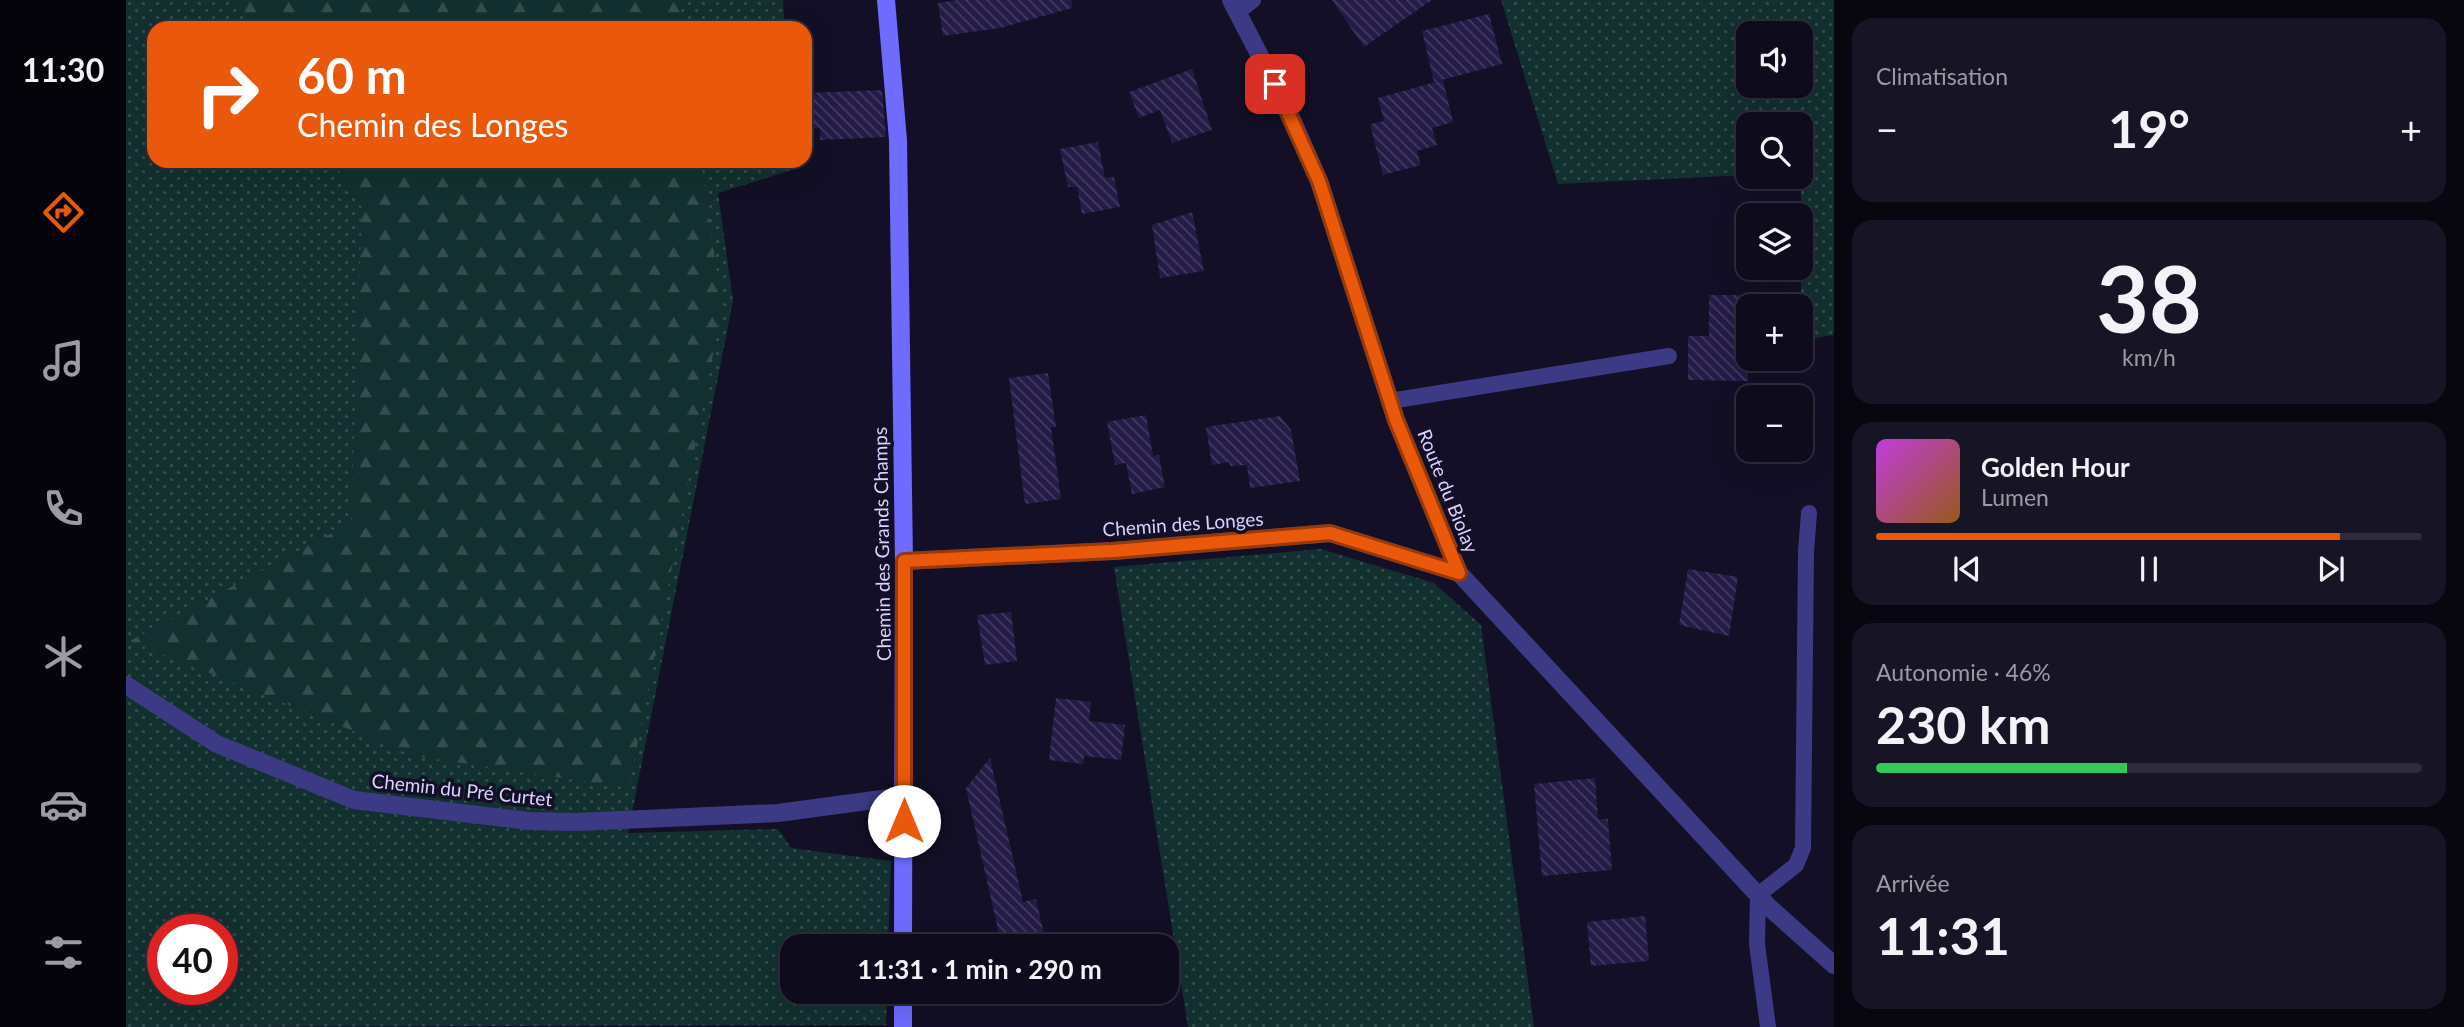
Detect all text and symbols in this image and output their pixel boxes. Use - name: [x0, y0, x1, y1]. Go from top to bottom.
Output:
- map controls: [1736, 21, 1813, 462]
- button: sound: [1736, 21, 1813, 98]
- text: 60 m: [297, 46, 407, 104]
- icon: right: [182, 49, 273, 140]
- text: 11:30: [22, 50, 104, 89]
- pin: [1245, 54, 1305, 114]
- text: Climatisation: [1876, 62, 2008, 90]
- icon: arrive: [1256, 65, 1294, 103]
- text: 19°: [2108, 97, 2190, 159]
- text: Chemin des Longes: [297, 105, 568, 144]
- text: −: [1876, 106, 1898, 152]
- text: +: [2400, 106, 2422, 152]
- button: search: [1736, 112, 1813, 189]
- icon: directions: [39, 188, 88, 237]
- button: layers: [1736, 203, 1813, 280]
- text: 38: [2096, 243, 2202, 352]
- button: +: [1736, 294, 1813, 371]
- icon: music: [39, 336, 88, 385]
- text: km/h: [2122, 343, 2176, 371]
- button: −: [1736, 385, 1813, 462]
- street label: Route du Biolay: [1413, 426, 1484, 556]
- street label: Chemin des Grands Champs: [868, 427, 895, 661]
- text: Golden Hour: [1981, 451, 2130, 483]
- text: Lumen: [1981, 483, 2049, 511]
- icon: phone: [39, 484, 88, 533]
- street label: Chemin des Longes: [1102, 506, 1264, 541]
- icon: previous: [1948, 550, 1986, 588]
- icon: pause: [2130, 550, 2168, 588]
- icon: next: [2312, 550, 2350, 588]
- icon: climate: [39, 632, 88, 681]
- text: Autonomie · 46%: [1876, 658, 2051, 686]
- text: 230 km: [1876, 693, 2050, 755]
- street label: Chemin du Pré Curtet: [371, 769, 554, 810]
- icon: car: [39, 780, 88, 829]
- position arrow: [867, 784, 941, 858]
- text: Arrivée: [1876, 869, 1950, 897]
- text: 11:31: [1876, 904, 2010, 966]
- speed limit sign: 40: [147, 914, 238, 1005]
- icon: filters: [39, 928, 88, 977]
- text: 11:31 · 1 min · 290 m: [857, 953, 1102, 985]

